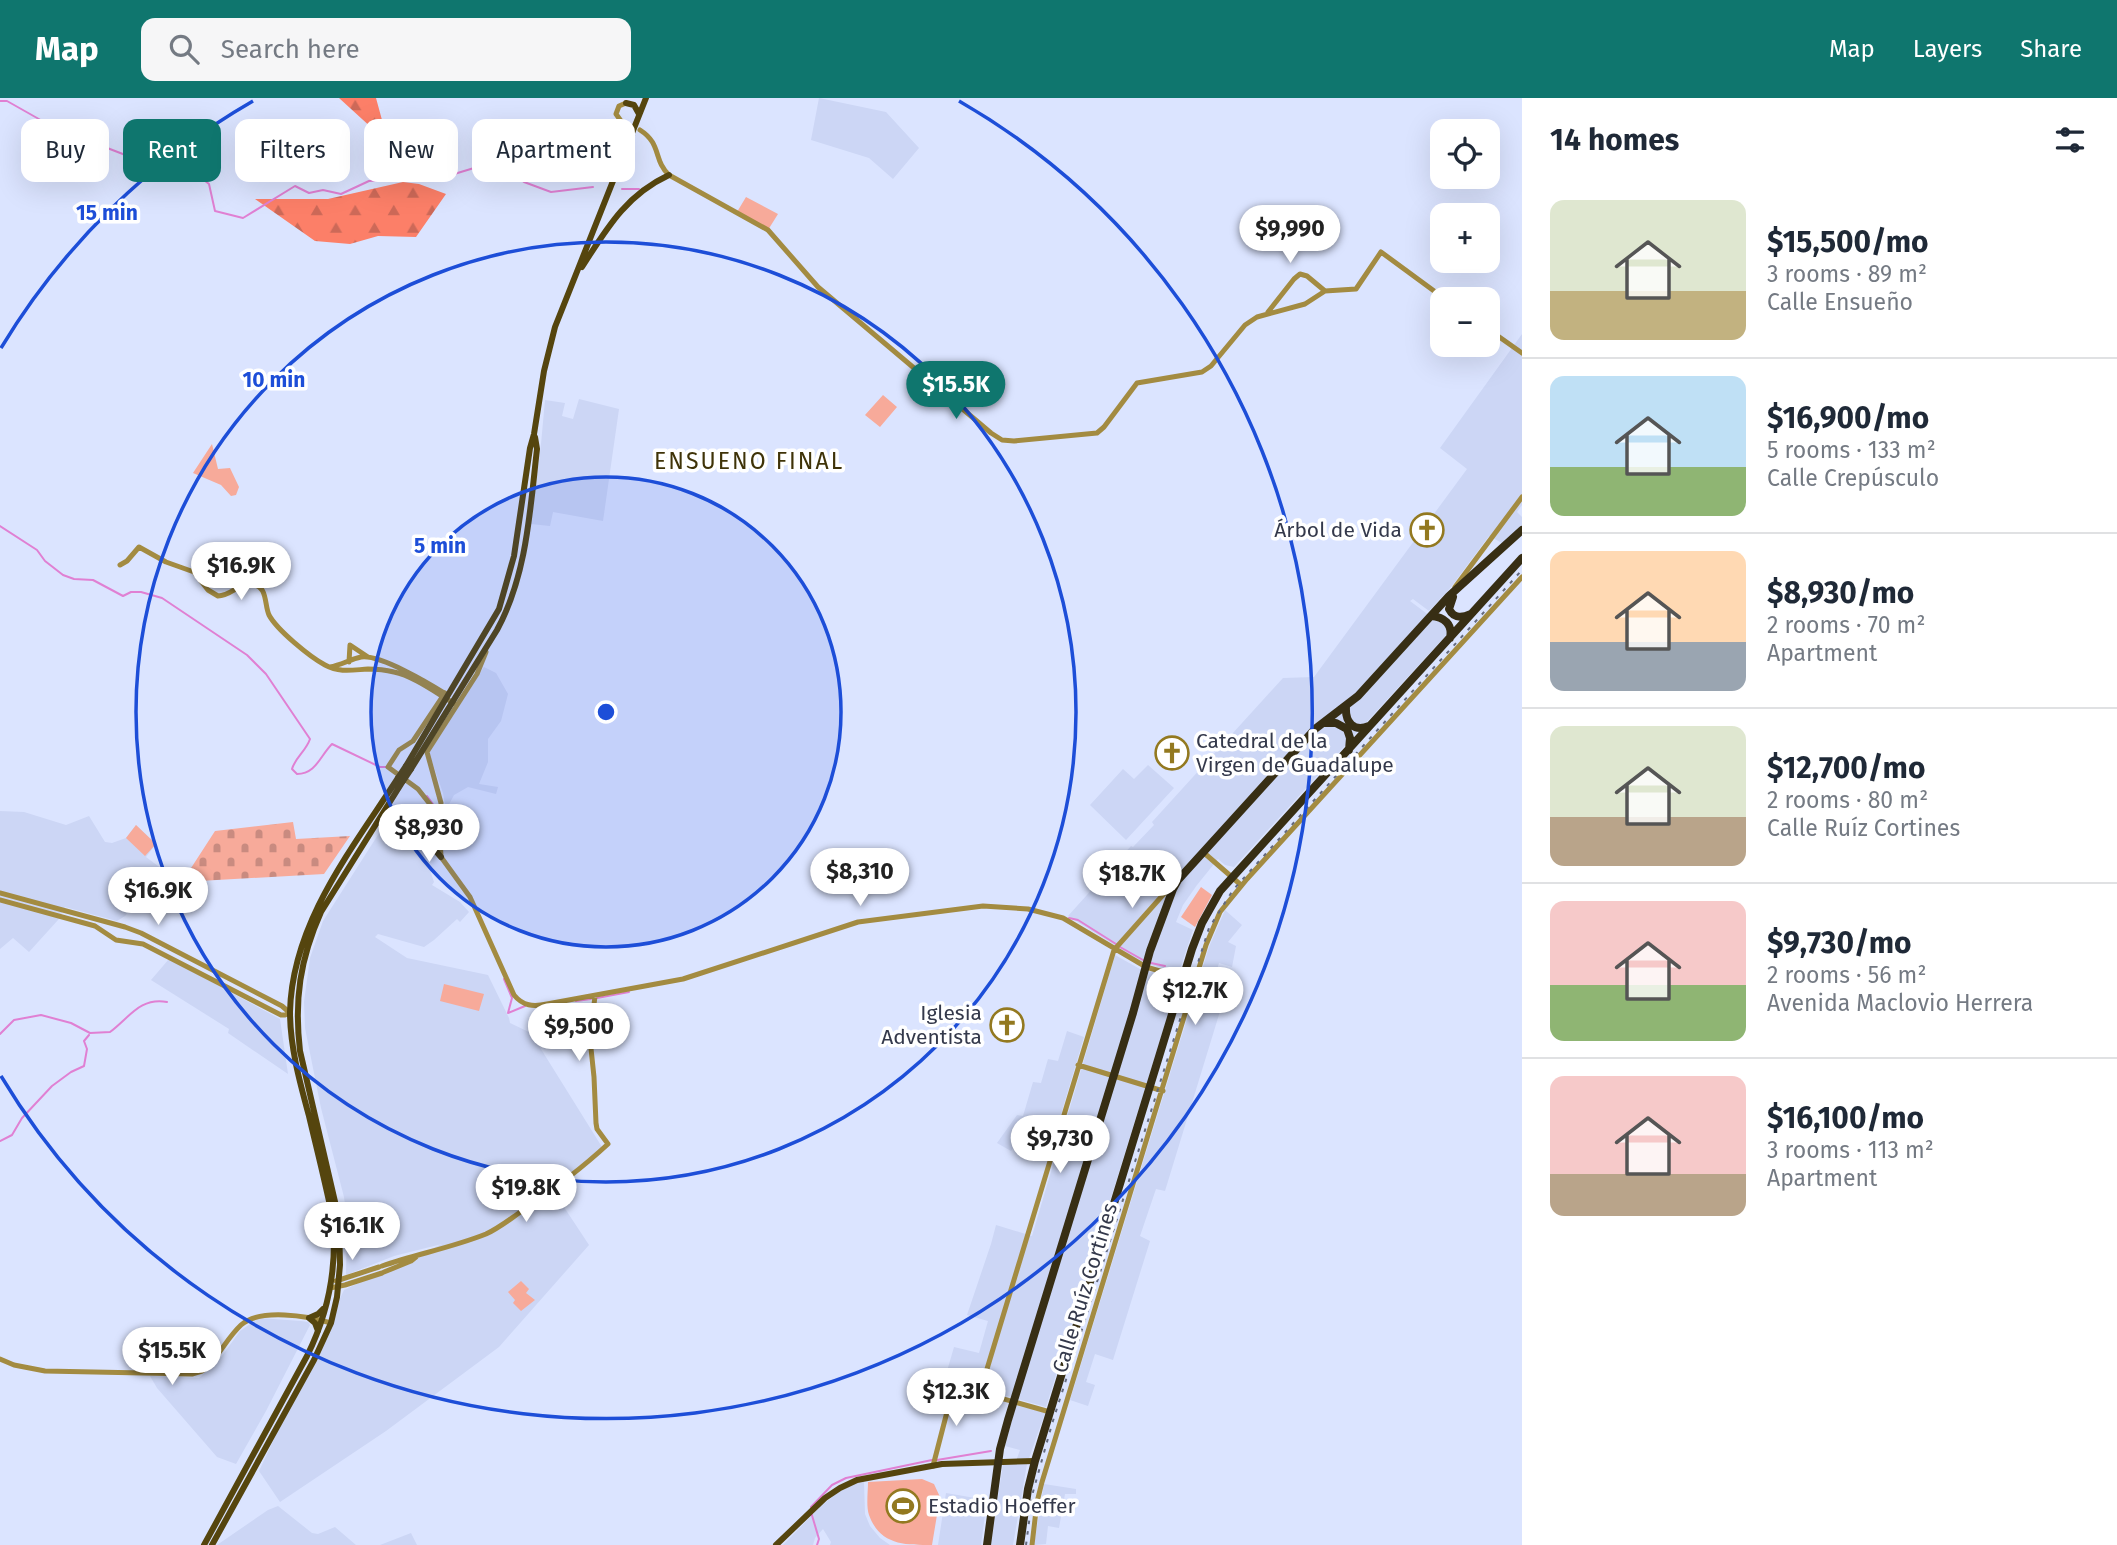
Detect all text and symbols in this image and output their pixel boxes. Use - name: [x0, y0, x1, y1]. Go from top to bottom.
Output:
- search box: [141, 18, 631, 81]
- text: Map: [35, 29, 99, 69]
- icon: search: [165, 30, 203, 68]
- text: Search here: [221, 34, 360, 65]
- text: Map: [1829, 35, 1875, 63]
- text: Layers: [1913, 35, 1982, 63]
- text: Share: [2020, 35, 2082, 63]
- chip: Buy: [21, 119, 109, 182]
- chip: Rent: [123, 119, 221, 182]
- chip: Filters: [235, 119, 350, 182]
- chip: New: [364, 119, 458, 182]
- chip: Apartment: [472, 119, 635, 182]
- map controls: [1430, 119, 1500, 357]
- button: locate: [1430, 119, 1500, 189]
- icon: filters: [2051, 121, 2089, 159]
- text: 14 homes: [1550, 122, 1679, 158]
- text: 15 min: [76, 200, 138, 226]
- button: +: [1430, 203, 1500, 273]
- pin: $9,990: [1233, 206, 1347, 265]
- text: $9,990: [1255, 214, 1325, 242]
- text: $15,500/mo: [1767, 224, 1929, 260]
- icon: home: [1606, 228, 1690, 312]
- text: 3 rooms · 89 m²: [1767, 260, 1927, 288]
- button: −: [1430, 287, 1500, 357]
- text: Calle Ensueño: [1767, 288, 1913, 316]
- pin: $15.5K: [899, 362, 1013, 421]
- text: 10 min: [243, 367, 305, 393]
- text: $15.5K: [922, 370, 990, 398]
- text: $16,900/mo: [1767, 400, 1929, 436]
- icon: home: [1606, 404, 1690, 488]
- text: 5 rooms · 133 m²: [1767, 436, 1936, 464]
- district label: ENSUENO FINAL: [654, 447, 844, 475]
- text: Calle Crepúsculo: [1767, 464, 1939, 492]
- church icon: Árbol de Vida: [1408, 511, 1446, 549]
- place label: Árbol de Vida: [1274, 517, 1402, 543]
- text: 5 min: [414, 533, 466, 559]
- pin: $16.9K: [184, 542, 298, 602]
- text: $16.9K: [207, 551, 275, 579]
- text: $8,930/mo: [1767, 575, 1914, 611]
- icon: home: [1606, 579, 1690, 663]
- text: 2 rooms · 70 m²: [1767, 611, 1925, 639]
- text: Apartment: [1767, 639, 1877, 667]
- centre of rings: [594, 700, 618, 724]
- place label: Catedral de la Virgen de Guadalupe: [1196, 728, 1394, 778]
- church icon: Catedral de la Virgen de Guadalupe: [1153, 734, 1191, 772]
- text: $12,700/mo: [1767, 750, 1925, 786]
- icon: home: [1606, 754, 1690, 838]
- text: 2 rooms · 80 m²: [1767, 786, 1928, 814]
- pin: $8,930: [372, 804, 486, 864]
- text: $8,930: [395, 813, 463, 841]
- text: Calle Ruíz Cortines: [1767, 814, 1960, 842]
- pin: $8,310: [803, 848, 917, 908]
- pin: $18.7K: [1075, 850, 1189, 910]
- text: $8,310: [826, 857, 894, 885]
- text: $18.7K: [1099, 859, 1165, 887]
- pin: $16.9K: [101, 868, 215, 927]
- text: $16.9K: [124, 876, 192, 904]
- text: $9,730/mo: [1767, 925, 1912, 961]
- icon: home: [1606, 929, 1690, 1013]
- text: 2 rooms · 56 m²: [1767, 961, 1926, 989]
- pin: $12.7K: [1138, 968, 1252, 1027]
- text: $12.7K: [1162, 976, 1228, 1004]
- text: Avenida Maclovio Herrera: [1767, 989, 2033, 1017]
- place label: Iglesia Adventista: [881, 1000, 982, 1050]
- pin: $9,500: [522, 1004, 636, 1063]
- church icon: Iglesia Adventista: [988, 1006, 1026, 1044]
- text: $9,500: [544, 1012, 614, 1040]
- text: $16,100/mo: [1767, 1100, 1924, 1136]
- icon: home: [1606, 1104, 1690, 1188]
- pin: $9,730: [1003, 1116, 1117, 1175]
- text: $9,730: [1027, 1124, 1093, 1152]
- text: 3 rooms · 113 m²: [1767, 1136, 1934, 1164]
- pin: $19.8K: [469, 1164, 583, 1224]
- text: Apartment: [1767, 1164, 1877, 1192]
- text: $19.8K: [492, 1173, 560, 1201]
- street label: Calle Ruíz Cortines: [1047, 1200, 1123, 1376]
- pin: $16.1K: [295, 1202, 409, 1262]
- text: $16.1K: [320, 1211, 384, 1239]
- pin: $15.5K: [115, 1328, 229, 1387]
- text: $15.5K: [138, 1336, 206, 1364]
- pin: $12.3K: [899, 1368, 1013, 1428]
- text: $12.3K: [923, 1377, 989, 1405]
- sports icon: Estadio Hoeffer: [884, 1487, 922, 1525]
- place label: Estadio Hoeffer: [928, 1493, 1076, 1519]

